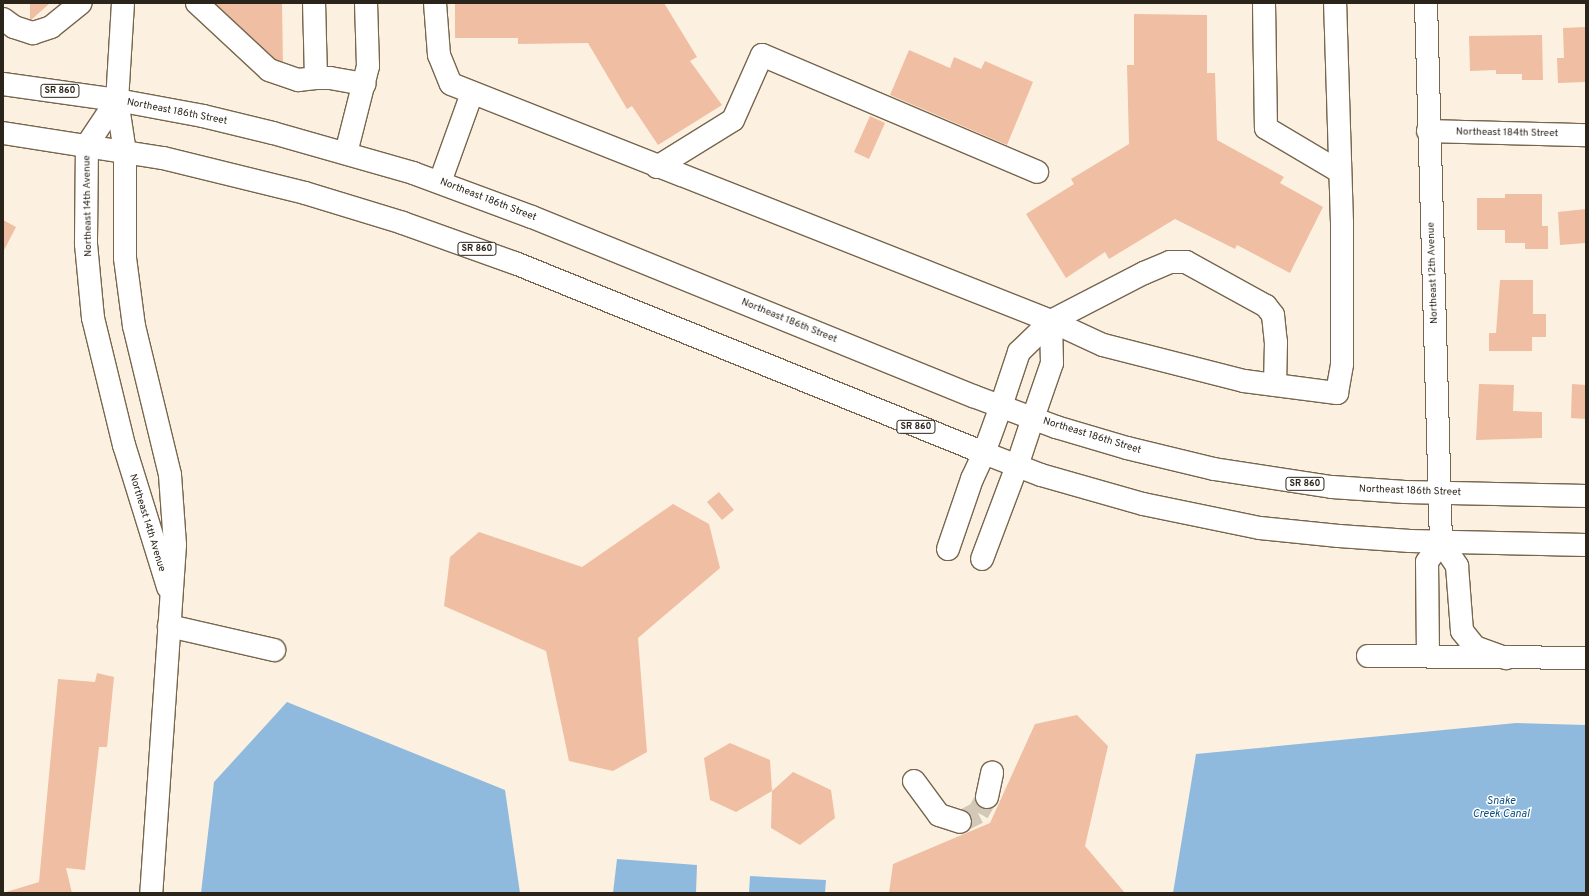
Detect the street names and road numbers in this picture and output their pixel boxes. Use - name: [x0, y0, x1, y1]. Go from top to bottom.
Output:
- road number: SR 860: [40, 84, 80, 98]
- street label: Northeast 186th Street: [126, 96, 228, 128]
- street label: Northeast 184th Street: [1456, 126, 1558, 140]
- street label: Northeast 14th Avenue: [81, 155, 95, 257]
- street label: Northeast 186th Street: [438, 176, 538, 224]
- street label: Northeast 12th Avenue: [1425, 222, 1441, 324]
- road number: SR 860: [457, 242, 497, 256]
- street label: Northeast 186th Street: [739, 296, 839, 346]
- street label: Northeast 186th Street: [1041, 415, 1143, 457]
- road number: SR 860: [896, 420, 936, 434]
- street label: Northeast 14th Avenue: [126, 472, 168, 574]
- road number: SR 860: [1285, 477, 1325, 491]
- street label: Northeast 186th Street: [1359, 483, 1461, 499]

